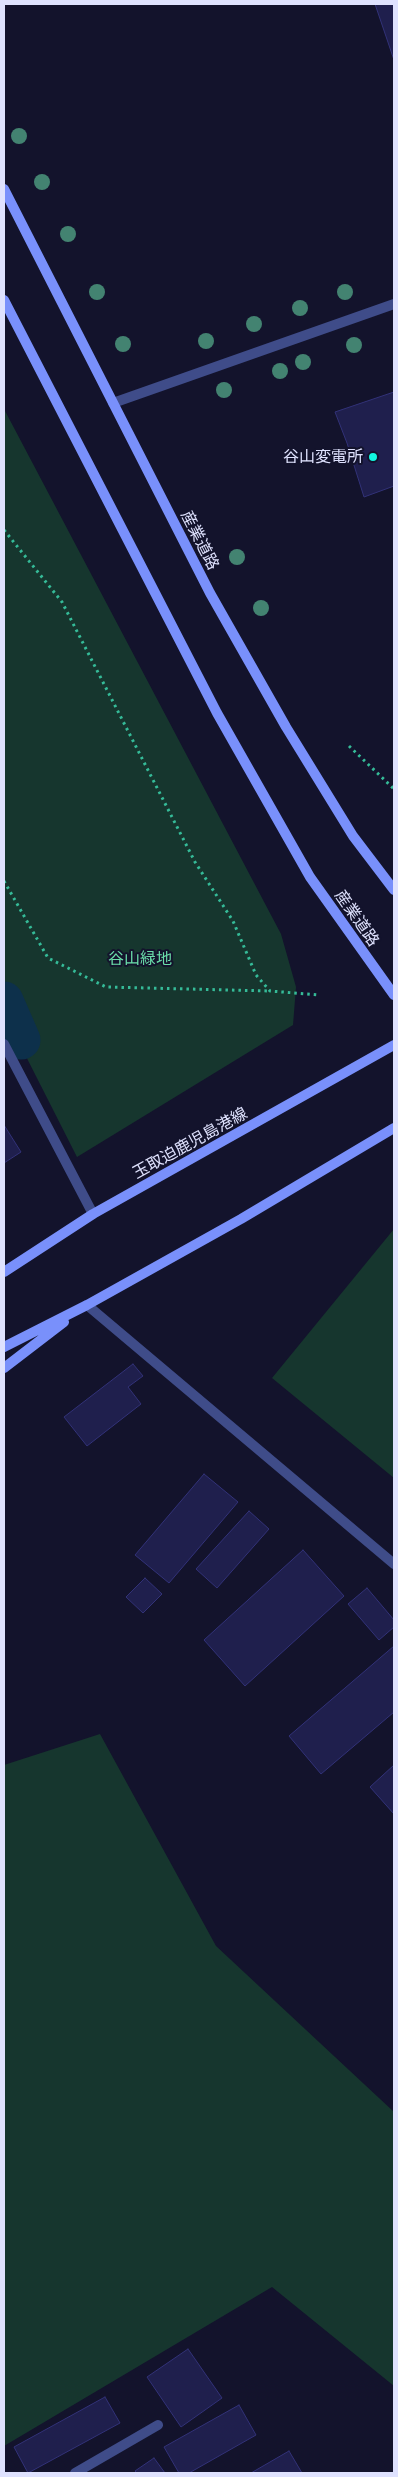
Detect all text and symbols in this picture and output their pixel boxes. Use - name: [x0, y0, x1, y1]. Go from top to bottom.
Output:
- place label: 谷山変電所: [283, 447, 363, 467]
- marker: 谷山変電所: [367, 451, 379, 463]
- street label: 産業道路: [177, 507, 223, 573]
- street label: 産業道路: [331, 886, 383, 950]
- park label: 谷山緑地: [108, 949, 172, 969]
- street label: 玉取迫鹿児島港線: [129, 1104, 251, 1182]

